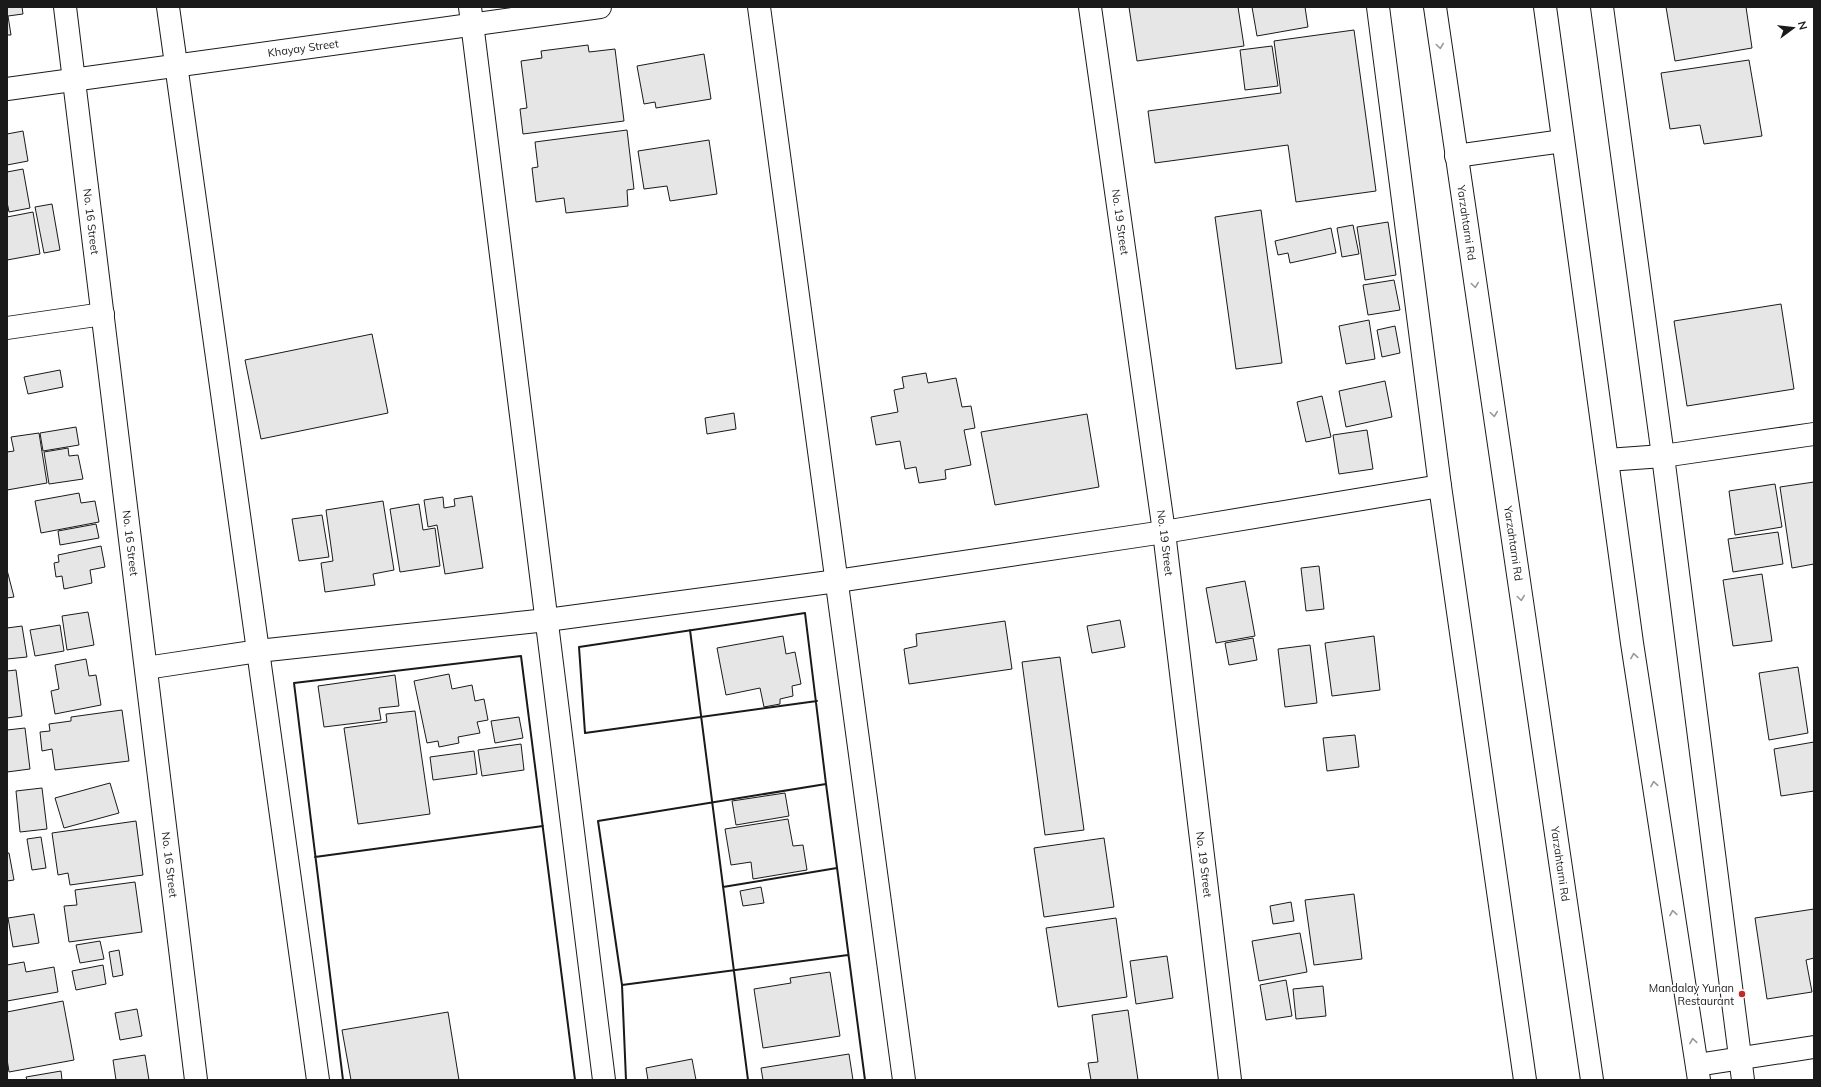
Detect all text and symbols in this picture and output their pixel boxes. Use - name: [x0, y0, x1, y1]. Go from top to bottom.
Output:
- north arrow: [1773, 8, 1813, 48]
- text: N: [1795, 20, 1810, 31]
- street label: Khayay Street: [267, 36, 340, 60]
- one-way arrow: [1435, 43, 1444, 49]
- street label: Yarzahtarni Rd: [1454, 183, 1479, 261]
- street label: No. 16 Street: [80, 188, 102, 255]
- street label: No. 19 Street: [1109, 188, 1132, 256]
- one-way arrow: [1470, 282, 1479, 288]
- one-way arrow: [1489, 411, 1498, 417]
- street label: Yarzahtarni Rd: [1501, 504, 1526, 582]
- street label: No. 16 Street: [119, 509, 141, 577]
- street label: No. 19 Street: [1154, 509, 1176, 577]
- one-way arrow: [1516, 595, 1525, 601]
- one-way arrow: [1630, 653, 1639, 659]
- one-way arrow: [1650, 781, 1658, 788]
- street label: Yarzahtarni Rd: [1548, 824, 1573, 902]
- street label: No. 16 Street: [159, 831, 181, 898]
- street label: No. 19 Street: [1193, 831, 1215, 898]
- one-way arrow: [1669, 910, 1678, 916]
- place label: Mandalay Yunan Restaurant: [1649, 981, 1734, 1008]
- marker: Mandalay Yunan Restaurant: [1737, 989, 1747, 999]
- one-way arrow: [1689, 1038, 1698, 1044]

